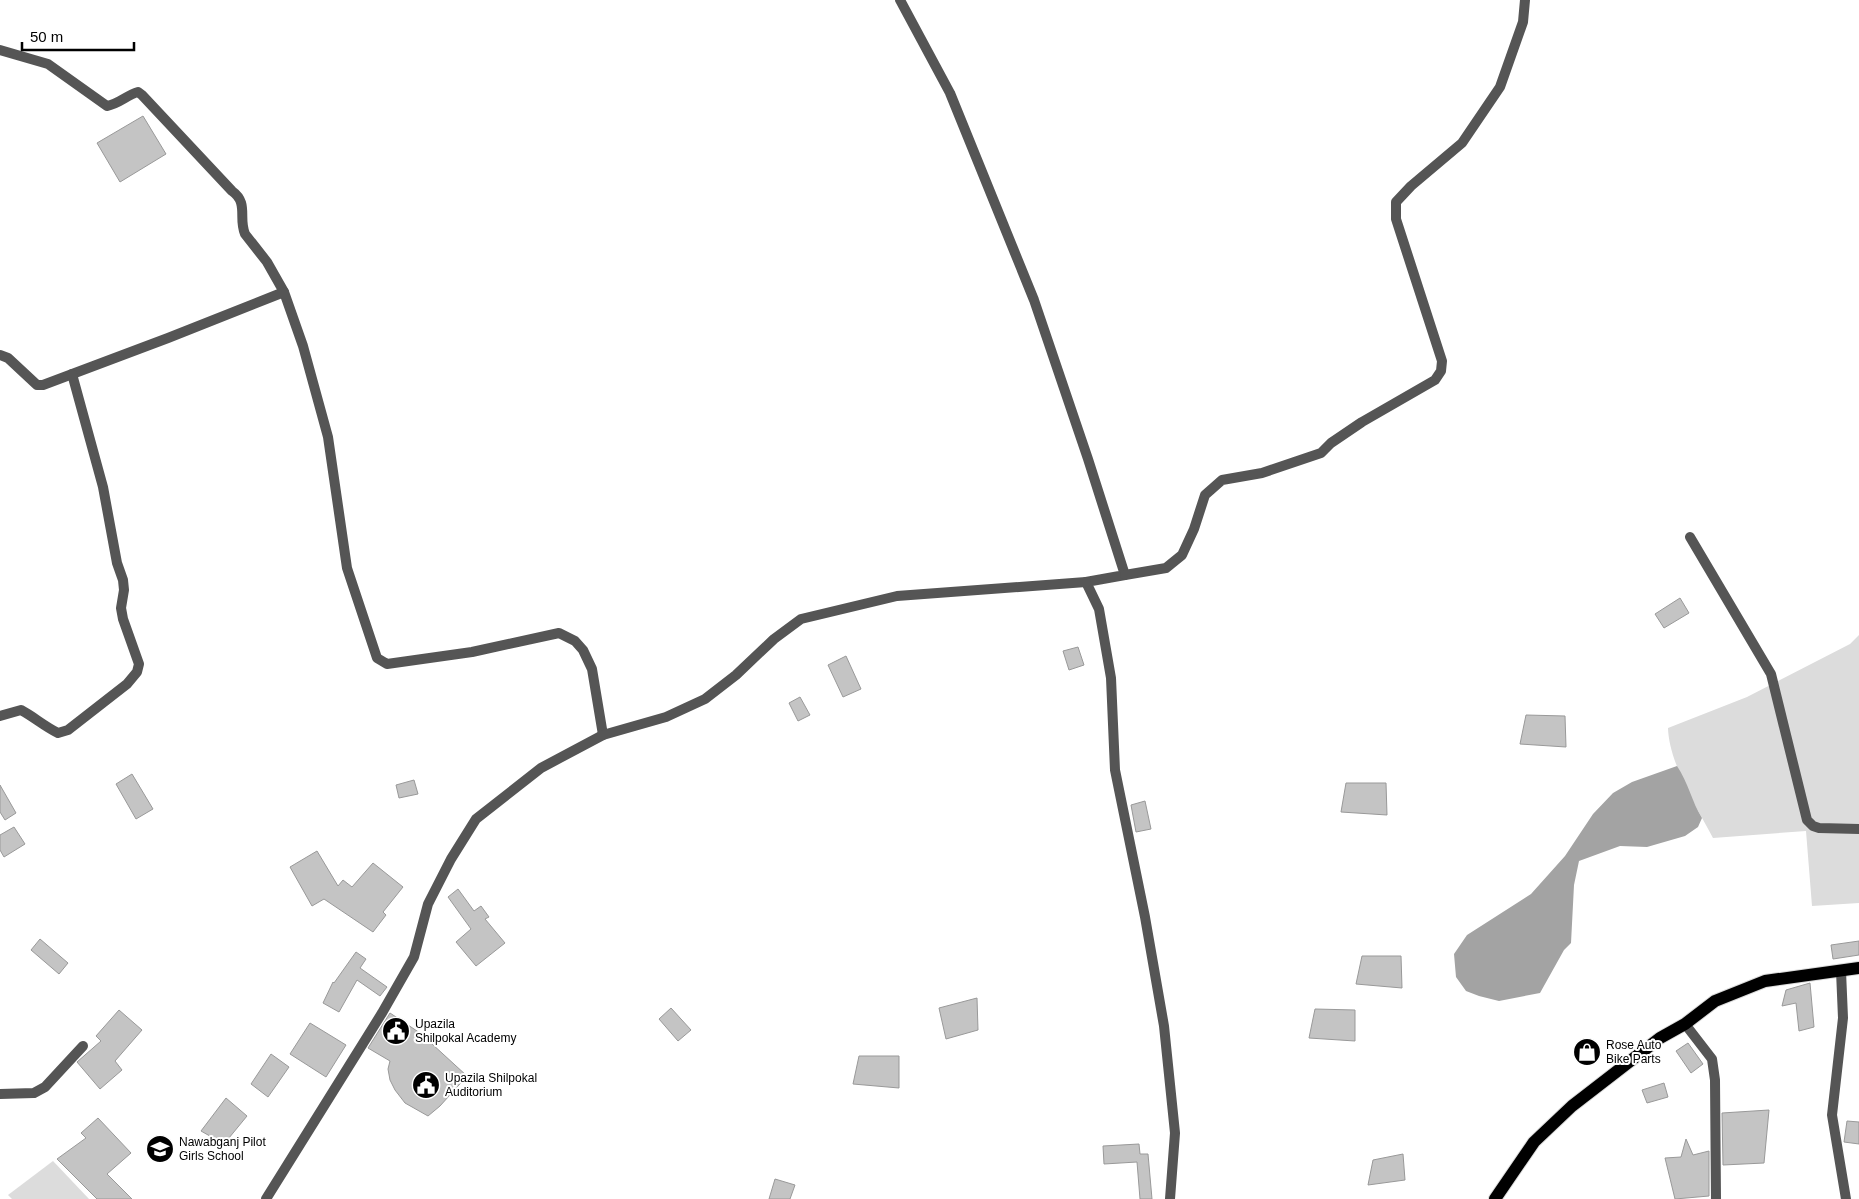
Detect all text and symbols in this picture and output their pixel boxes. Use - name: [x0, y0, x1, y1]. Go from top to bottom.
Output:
- scale bar: [22, 20, 135, 52]
- text: 50 m: [30, 28, 63, 45]
- public building icon: Upazila Shilpokal Academy: [381, 1016, 411, 1046]
- place label: Upazila Shilpokal Academy: [415, 1017, 516, 1045]
- shop icon: Rose Auto Bike Parts: [1572, 1037, 1602, 1067]
- place label: Rose Auto Bike Parts: [1606, 1038, 1662, 1066]
- public building icon: Upazila Shilpokal Auditorium: [411, 1070, 441, 1100]
- place label: Upazila Shilpokal Auditorium: [445, 1071, 537, 1099]
- school or university icon: Nawabganj Pilot Girls School: [145, 1134, 175, 1164]
- place label: Nawabganj Pilot Girls School: [179, 1135, 266, 1163]

